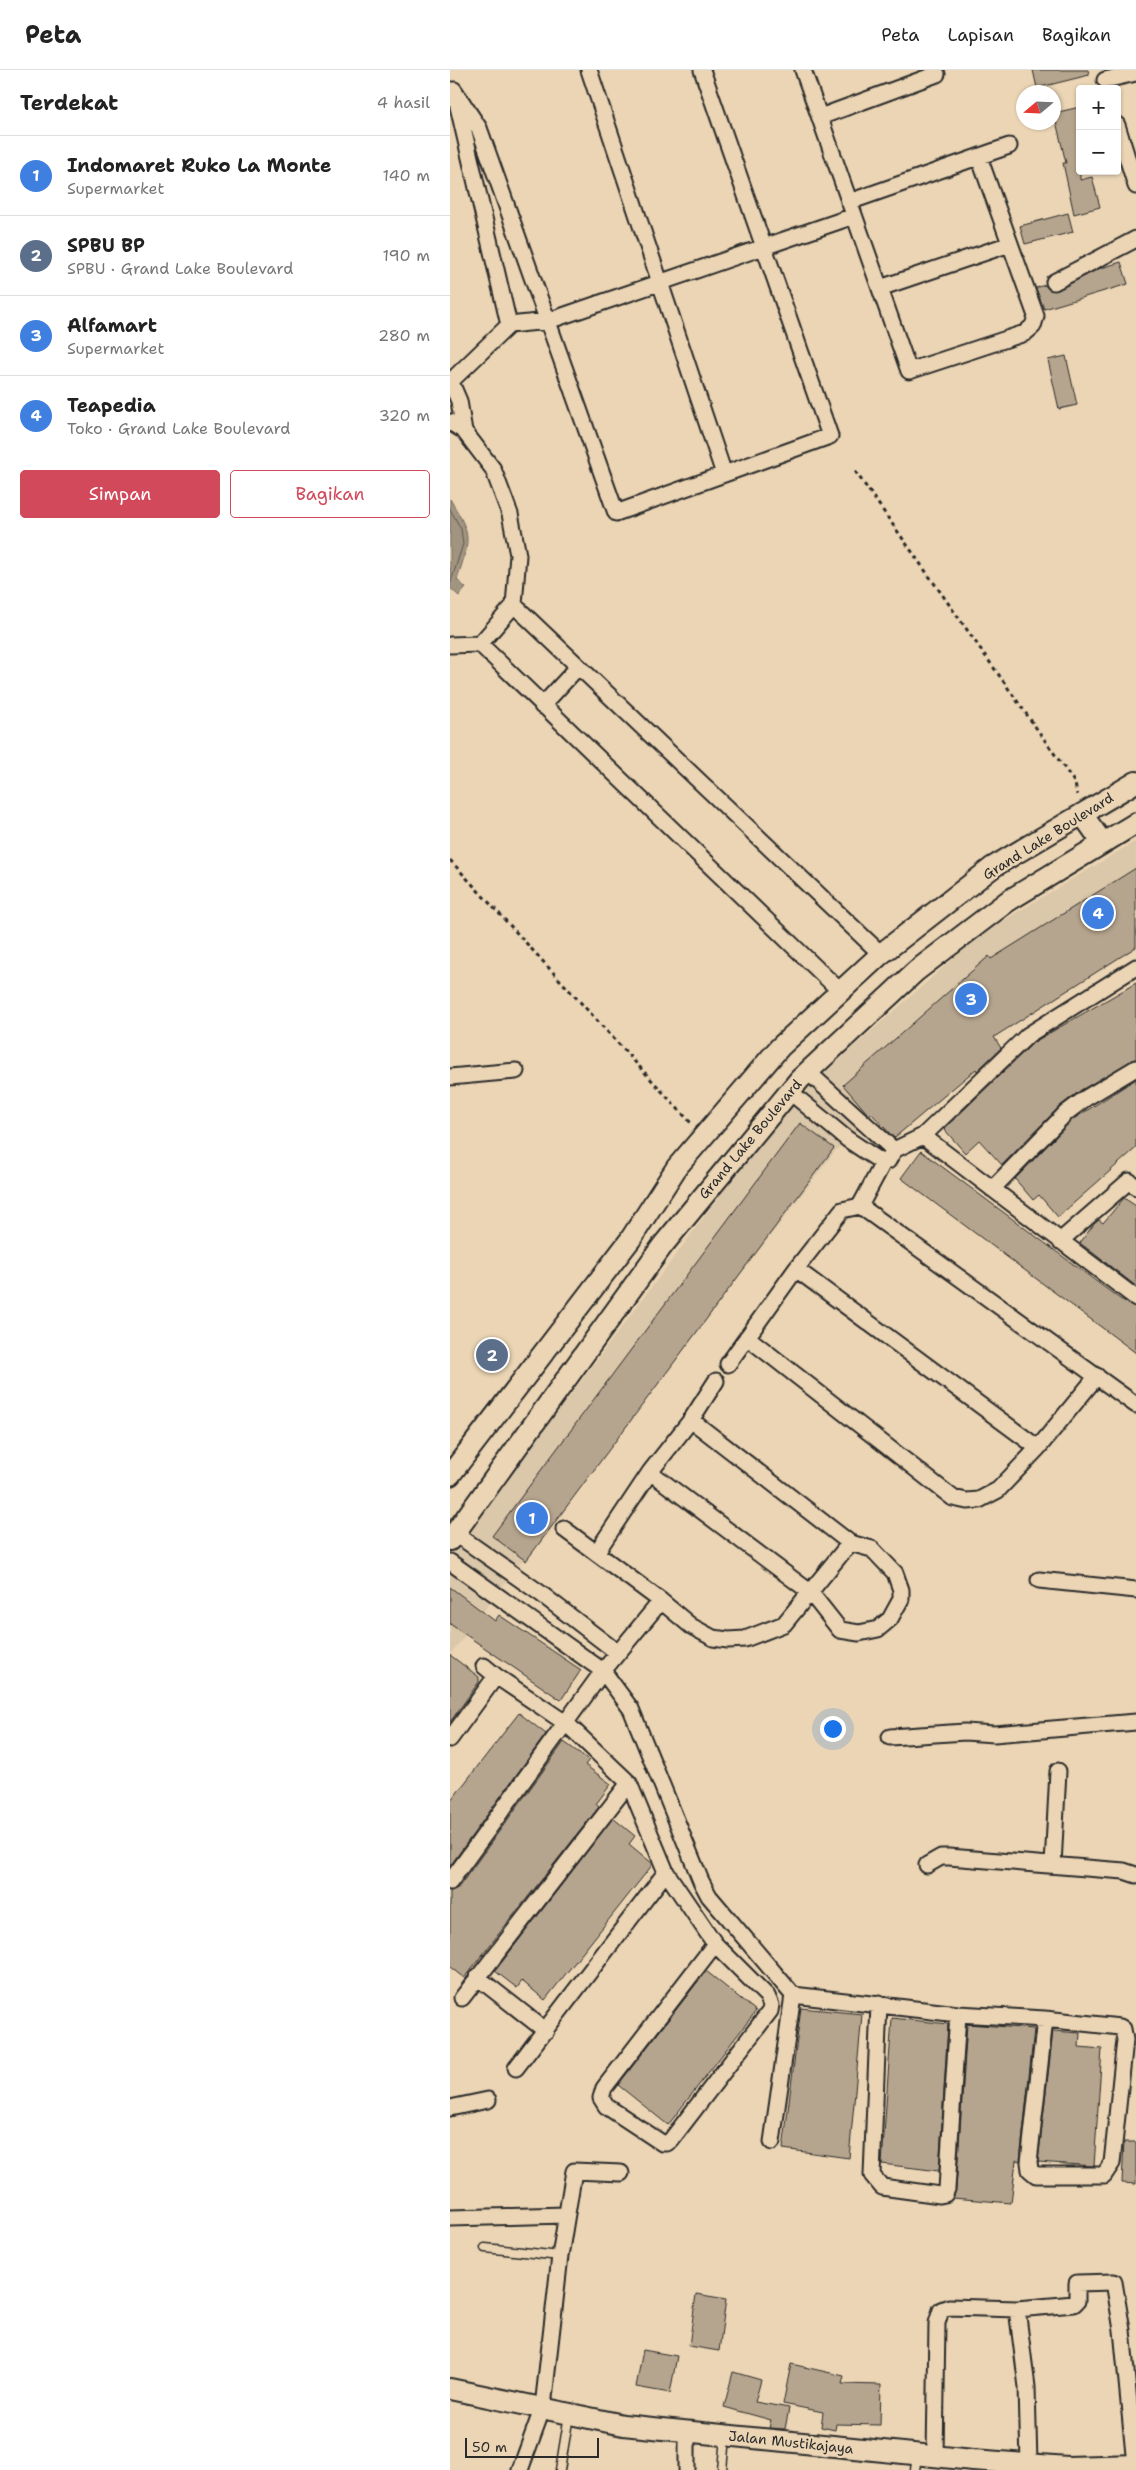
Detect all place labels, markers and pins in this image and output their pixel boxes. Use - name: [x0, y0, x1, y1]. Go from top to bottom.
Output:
- pin: 4: [1082, 894, 1114, 932]
- pin: 3: [955, 980, 987, 1018]
- pin: 2: [476, 1336, 508, 1374]
- pin: 1: [516, 1499, 548, 1537]

